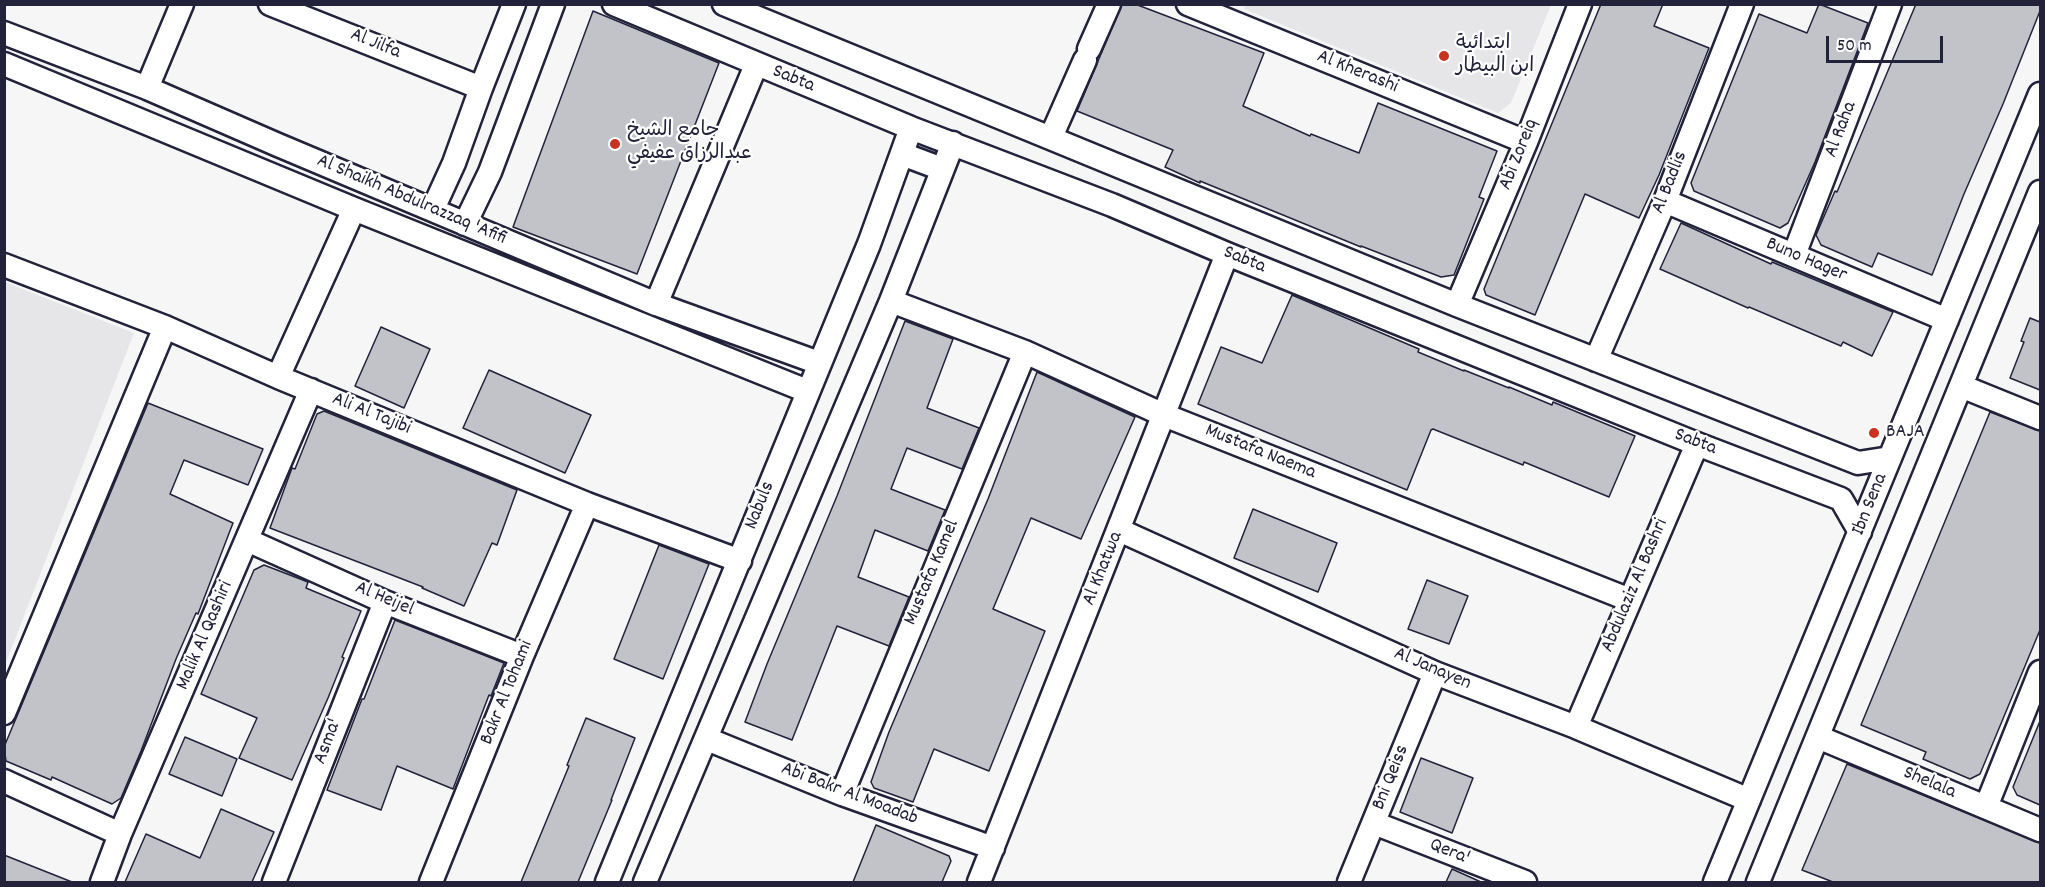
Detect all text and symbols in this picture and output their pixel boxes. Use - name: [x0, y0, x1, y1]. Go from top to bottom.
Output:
- street label: Al Jilfa: [346, 24, 404, 66]
- scale bar: [1829, 24, 1946, 62]
- place label: ابتدائية ابن البيطار: [1456, 33, 1534, 80]
- text: 50 m: [1837, 34, 1872, 59]
- street label: Al Kherashi: [1313, 46, 1401, 100]
- marker: ابتدائية ابن البيطار: [1437, 49, 1451, 63]
- street label: Sabta: [768, 61, 818, 99]
- street label: Al Raha: [1820, 99, 1864, 161]
- street label: Abi Zoreiq: [1495, 116, 1545, 194]
- place label: جامع الشيخ عبدالرزاق عفيفي: [627, 120, 751, 167]
- marker: جامع الشيخ عبدالرزاق عفيفي: [608, 137, 622, 151]
- street label: Al Badlis: [1648, 148, 1694, 218]
- street label: Al Shaikh Abdulrazzaq 'Afifi: [313, 150, 509, 252]
- street label: Buno Hager: [1762, 233, 1850, 289]
- street label: Sabta: [1219, 242, 1269, 280]
- street label: Ali Al Tajibi: [328, 388, 414, 442]
- street label: Mustafa Naema: [1201, 420, 1319, 486]
- place label: BAJA: [1886, 421, 1925, 445]
- street label: Sabta: [1670, 424, 1720, 462]
- marker: BAJA: [1867, 426, 1881, 440]
- street label: Ibn Sena: [1848, 470, 1894, 540]
- street label: Nabuls: [741, 478, 781, 534]
- street label: Abdulaziz Al Bashri: [1597, 516, 1675, 656]
- street label: Mustafa Kamel: [900, 517, 966, 629]
- street label: Al Khatwa: [1078, 528, 1130, 610]
- street label: Al Heijel: [351, 577, 417, 623]
- street label: Malik Al Qashiri: [172, 578, 240, 694]
- street label: Bakr Al Tohami: [476, 637, 540, 749]
- street label: Al Janayen: [1390, 643, 1474, 697]
- street label: Asma': [309, 716, 349, 768]
- street label: Bni Qeiss: [1368, 742, 1416, 814]
- street label: Abi Bakr Al Moadab: [777, 758, 921, 832]
- street label: Shelala: [1899, 762, 1959, 806]
- street label: Qera': [1425, 834, 1473, 872]

